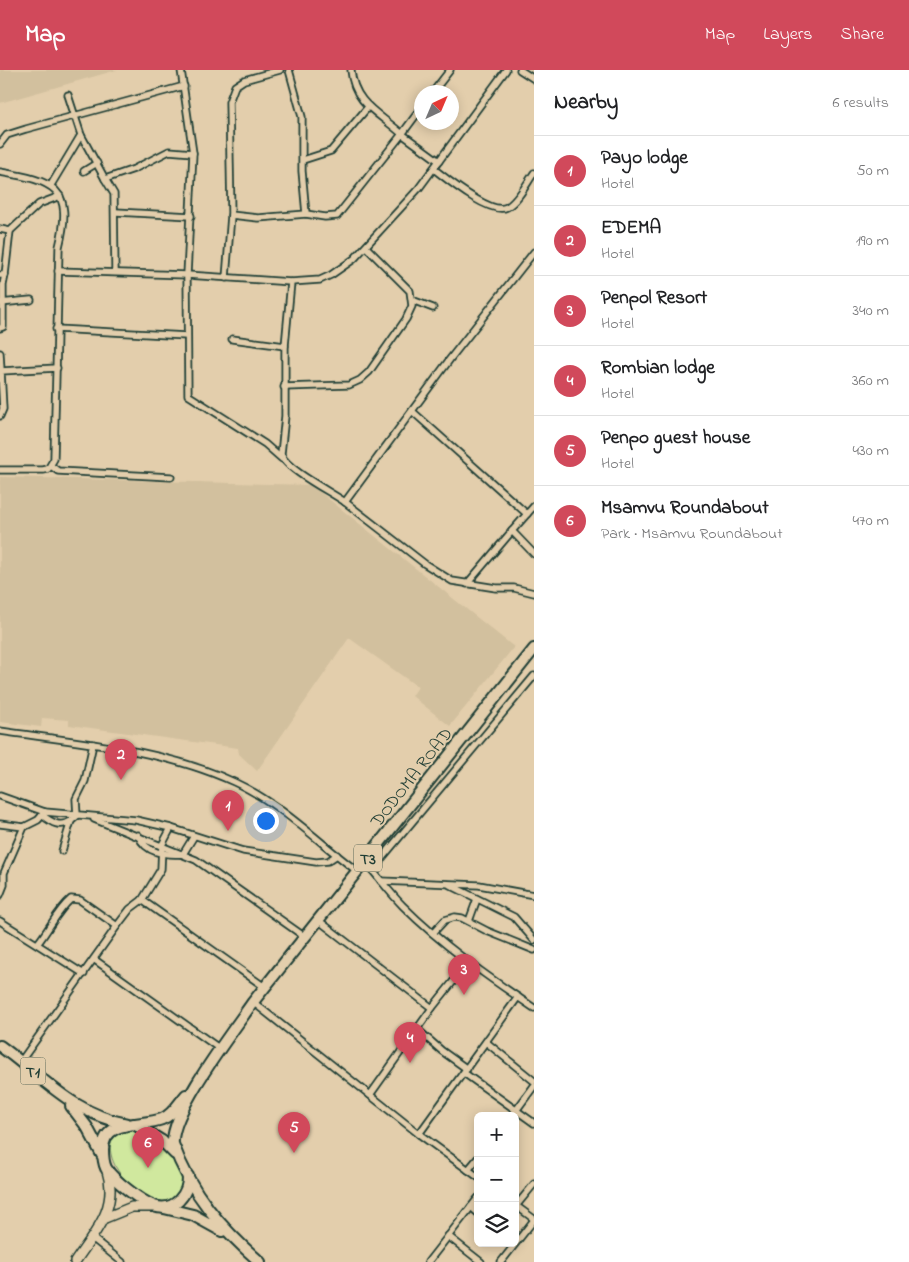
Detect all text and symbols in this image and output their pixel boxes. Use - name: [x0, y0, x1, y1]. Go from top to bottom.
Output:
- text: Map: [25, 18, 66, 53]
- text: Map: [705, 22, 735, 48]
- text: Layers: [763, 22, 813, 48]
- text: Share: [841, 22, 884, 48]
- north arrow: [414, 85, 459, 130]
- text: Nearby: [554, 88, 618, 118]
- text: 6 results: [832, 91, 889, 115]
- text: Payo lodge: [601, 145, 688, 172]
- text: 1: [567, 159, 573, 183]
- text: 50 m: [857, 159, 889, 183]
- text: Hotel: [601, 172, 634, 196]
- text: EDEMA: [601, 215, 661, 242]
- text: 2: [566, 229, 574, 253]
- text: 190 m: [856, 229, 889, 253]
- text: Hotel: [601, 242, 634, 266]
- text: Penpol Resort: [601, 285, 707, 312]
- text: 3: [567, 299, 573, 323]
- text: 340 m: [852, 299, 889, 323]
- text: Hotel: [601, 312, 634, 336]
- text: Rombian lodge: [601, 355, 715, 382]
- text: 4: [567, 369, 573, 393]
- text: 360 m: [852, 369, 889, 393]
- text: Hotel: [601, 382, 634, 406]
- text: Penpo guest house: [601, 425, 750, 452]
- text: 5: [565, 439, 575, 463]
- text: 430 m: [852, 439, 889, 463]
- text: Hotel: [601, 452, 634, 476]
- text: Msamvu Roundabout: [601, 495, 769, 522]
- text: 6: [566, 509, 574, 533]
- text: 470 m: [852, 509, 889, 533]
- text: Park · Msamvu Roundabout: [601, 522, 783, 546]
- street label: DODOMA ROAD: [365, 723, 460, 834]
- pin: 2: [105, 739, 137, 780]
- pin: 1: [212, 790, 244, 831]
- your location: [253, 808, 279, 834]
- road number: T3: [354, 844, 382, 871]
- pin: 3: [448, 954, 480, 995]
- pin: 4: [394, 1022, 426, 1063]
- road number: T1: [20, 1058, 46, 1084]
- pin: 5: [278, 1112, 310, 1153]
- map controls: [474, 1112, 519, 1247]
- button: +: [474, 1112, 519, 1157]
- pin: 6: [132, 1127, 164, 1168]
- button: −: [474, 1157, 519, 1202]
- button: layers: [474, 1202, 519, 1247]

